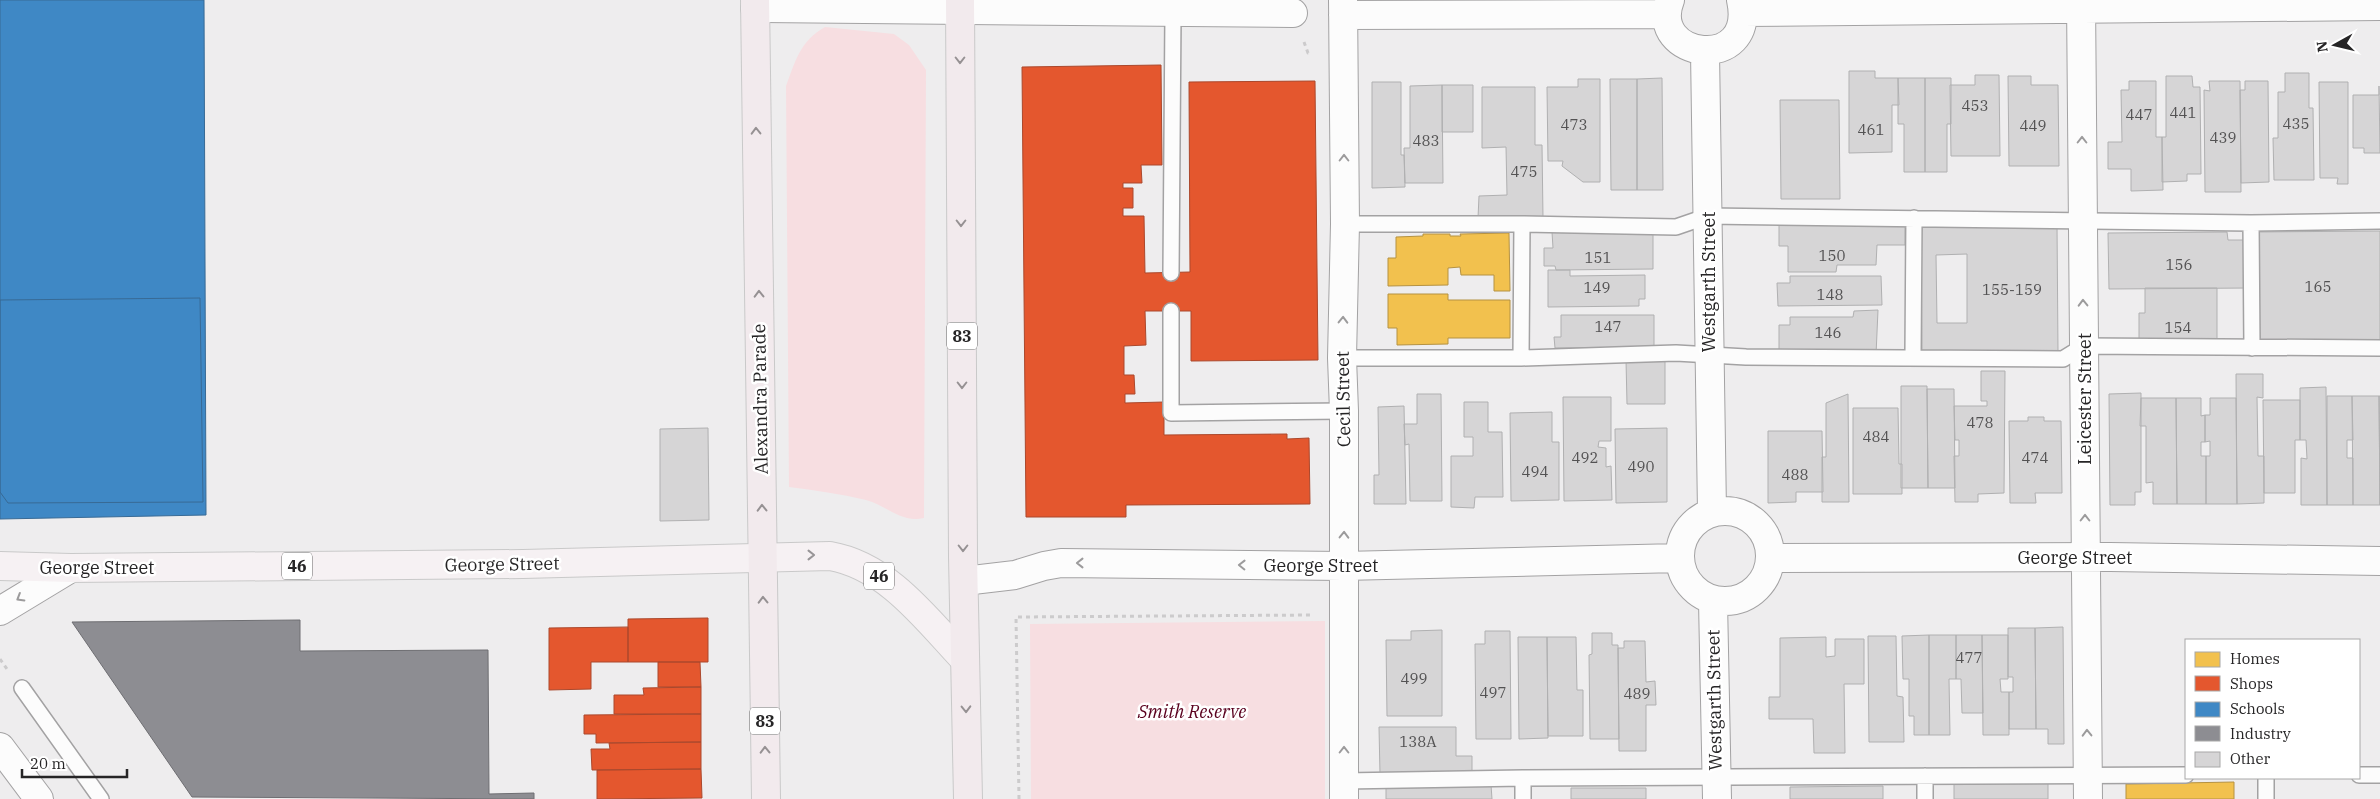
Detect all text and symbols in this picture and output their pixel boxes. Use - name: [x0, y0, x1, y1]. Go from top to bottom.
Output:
- north arrow: [2310, 20, 2360, 70]
- text: N: [2312, 40, 2332, 54]
- one-way arrow: [955, 56, 965, 64]
- house number: 453: [1961, 96, 1989, 115]
- house number: 441: [2169, 103, 2197, 122]
- house number: 447: [2125, 105, 2153, 124]
- house number: 435: [2282, 114, 2310, 133]
- house number: 473: [1560, 115, 1588, 134]
- house number: 449: [2019, 116, 2047, 135]
- house number: 461: [1857, 120, 1885, 139]
- one-way arrow: [751, 127, 761, 134]
- house number: 439: [2209, 128, 2237, 147]
- house number: 483: [1412, 131, 1440, 150]
- one-way arrow: [2077, 136, 2087, 144]
- one-way arrow: [1339, 154, 1349, 162]
- house number: 475: [1510, 162, 1538, 181]
- street label: Westgarth Street: [1697, 211, 1720, 353]
- one-way arrow: [956, 219, 966, 227]
- house number: 150: [1818, 246, 1846, 265]
- house number: 151: [1584, 248, 1612, 267]
- house number: 156: [2165, 255, 2193, 274]
- house number: 165: [2304, 277, 2332, 296]
- house number: 149: [1583, 278, 1611, 297]
- house number: 155-159: [1982, 280, 2042, 299]
- house number: 148: [1816, 285, 1844, 304]
- one-way arrow: [754, 289, 764, 297]
- one-way arrow: [2078, 299, 2089, 307]
- one-way arrow: [1337, 316, 1348, 324]
- house number: 147: [1594, 317, 1622, 336]
- house number: 154: [2164, 318, 2192, 337]
- road number: 83: [947, 322, 977, 350]
- house number: 146: [1814, 323, 1842, 342]
- street label: Alexandra Parade: [747, 324, 773, 474]
- street label: Leicester Street: [2073, 333, 2096, 465]
- street label: Cecil Street: [1331, 351, 1355, 447]
- one-way arrow: [957, 382, 967, 389]
- house number: 478: [1966, 413, 1994, 432]
- house number: 484: [1862, 427, 1890, 446]
- house number: 492: [1571, 448, 1599, 467]
- house number: 474: [2021, 448, 2049, 467]
- house number: 490: [1627, 457, 1655, 476]
- house number: 494: [1521, 462, 1549, 481]
- house number: 488: [1781, 465, 1809, 484]
- one-way arrow: [757, 504, 767, 512]
- one-way arrow: [2080, 514, 2090, 522]
- one-way arrow: [1339, 531, 1349, 539]
- one-way arrow: [958, 544, 968, 552]
- street label: George Street: [2018, 546, 2132, 569]
- one-way arrow: [808, 550, 815, 560]
- street label: George Street: [444, 551, 560, 577]
- road number: 46: [282, 552, 312, 580]
- street label: George Street: [1264, 554, 1378, 577]
- street label: George Street: [40, 556, 154, 579]
- one-way arrow: [1075, 558, 1083, 568]
- one-way arrow: [1238, 560, 1246, 570]
- road number: 46: [864, 562, 894, 590]
- one-way arrow: [17, 591, 26, 601]
- one-way arrow: [758, 596, 768, 604]
- street label: Westgarth Street: [1701, 629, 1727, 771]
- legend: [2185, 639, 2360, 779]
- house number: 477: [1955, 648, 1983, 667]
- text: Homes: [2230, 649, 2280, 668]
- house number: 499: [1400, 669, 1428, 688]
- text: Shops: [2230, 674, 2273, 693]
- house number: 497: [1479, 683, 1507, 702]
- house number: 489: [1623, 684, 1651, 703]
- text: Schools: [2230, 699, 2285, 718]
- park label: Smith Reserve: [1137, 700, 1246, 723]
- one-way arrow: [961, 706, 971, 713]
- road number: 83: [750, 708, 780, 734]
- text: Industry: [2230, 724, 2291, 743]
- one-way arrow: [2082, 729, 2092, 736]
- house number: 138A: [1399, 732, 1437, 751]
- scale bar: [22, 746, 128, 778]
- one-way arrow: [760, 746, 770, 754]
- one-way arrow: [1339, 746, 1349, 754]
- text: Other: [2230, 749, 2270, 768]
- text: 20 m: [30, 754, 66, 773]

